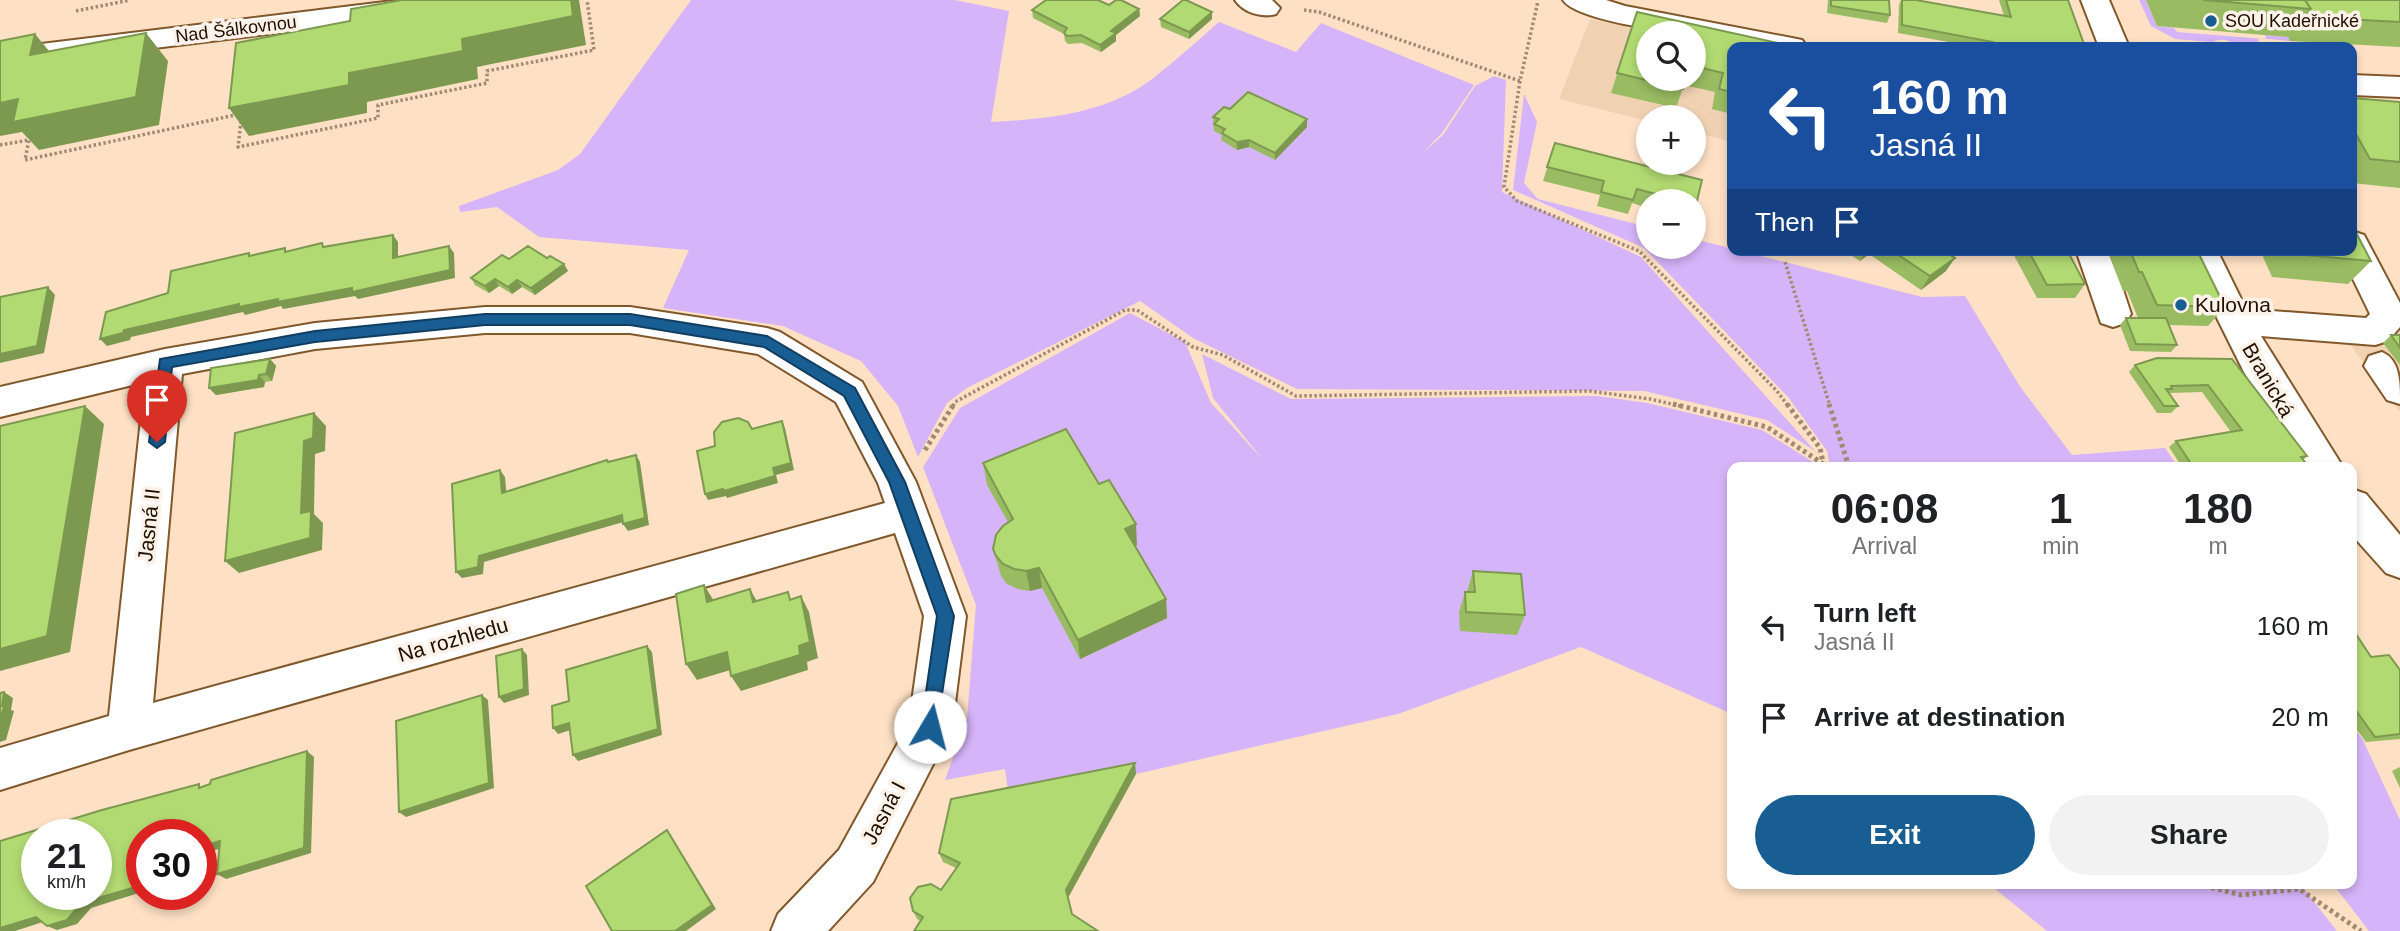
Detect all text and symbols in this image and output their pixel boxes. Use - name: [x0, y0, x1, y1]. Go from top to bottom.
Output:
- street label: Nad Šálkovnou: [174, 11, 298, 46]
- place label: SOU Kadeřnické: [2225, 11, 2359, 31]
- marker: SOU Kadeřnické: [2203, 13, 2219, 29]
- map controls: [1636, 21, 1706, 259]
- button: search: [1636, 21, 1706, 91]
- icon: left: [1755, 70, 1846, 161]
- text: 160 m: [1870, 70, 2009, 124]
- button: +: [1636, 105, 1706, 175]
- text: Jasná II: [1870, 127, 1982, 163]
- button: −: [1636, 189, 1706, 259]
- icon: arrive: [1828, 203, 1866, 241]
- text: Then: [1755, 207, 1814, 237]
- place label: Kulovna: [2195, 293, 2271, 316]
- marker: Kulovna: [2173, 297, 2189, 313]
- street label: Branická: [2238, 339, 2299, 421]
- pin: [127, 370, 187, 442]
- icon: arrive: [138, 381, 176, 419]
- text: 06:08: [1831, 485, 1938, 532]
- text: 1: [2049, 485, 2072, 532]
- text: 180: [2183, 485, 2253, 532]
- street label: Jasná II: [133, 487, 164, 563]
- text: Arrival: [1852, 533, 1917, 559]
- text: min: [2042, 533, 2079, 559]
- text: m: [2209, 533, 2228, 559]
- text: Turn left: [1814, 598, 1916, 628]
- icon: left: [1755, 608, 1793, 646]
- text: 160 m: [2257, 611, 2329, 641]
- street label: Na rozhledu: [395, 613, 510, 666]
- text: Jasná II: [1814, 629, 1895, 655]
- position arrow: [893, 690, 967, 764]
- icon: arrive: [1755, 699, 1793, 737]
- text: Arrive at destination: [1814, 702, 2065, 732]
- text: 20 m: [2271, 702, 2329, 732]
- street label: Jasná I: [858, 777, 910, 848]
- button: Exit: [1755, 795, 2035, 875]
- button: Share: [2049, 795, 2329, 875]
- speed limit sign: 30: [126, 819, 217, 910]
- text: 21: [47, 836, 86, 875]
- text: km/h: [47, 872, 86, 892]

